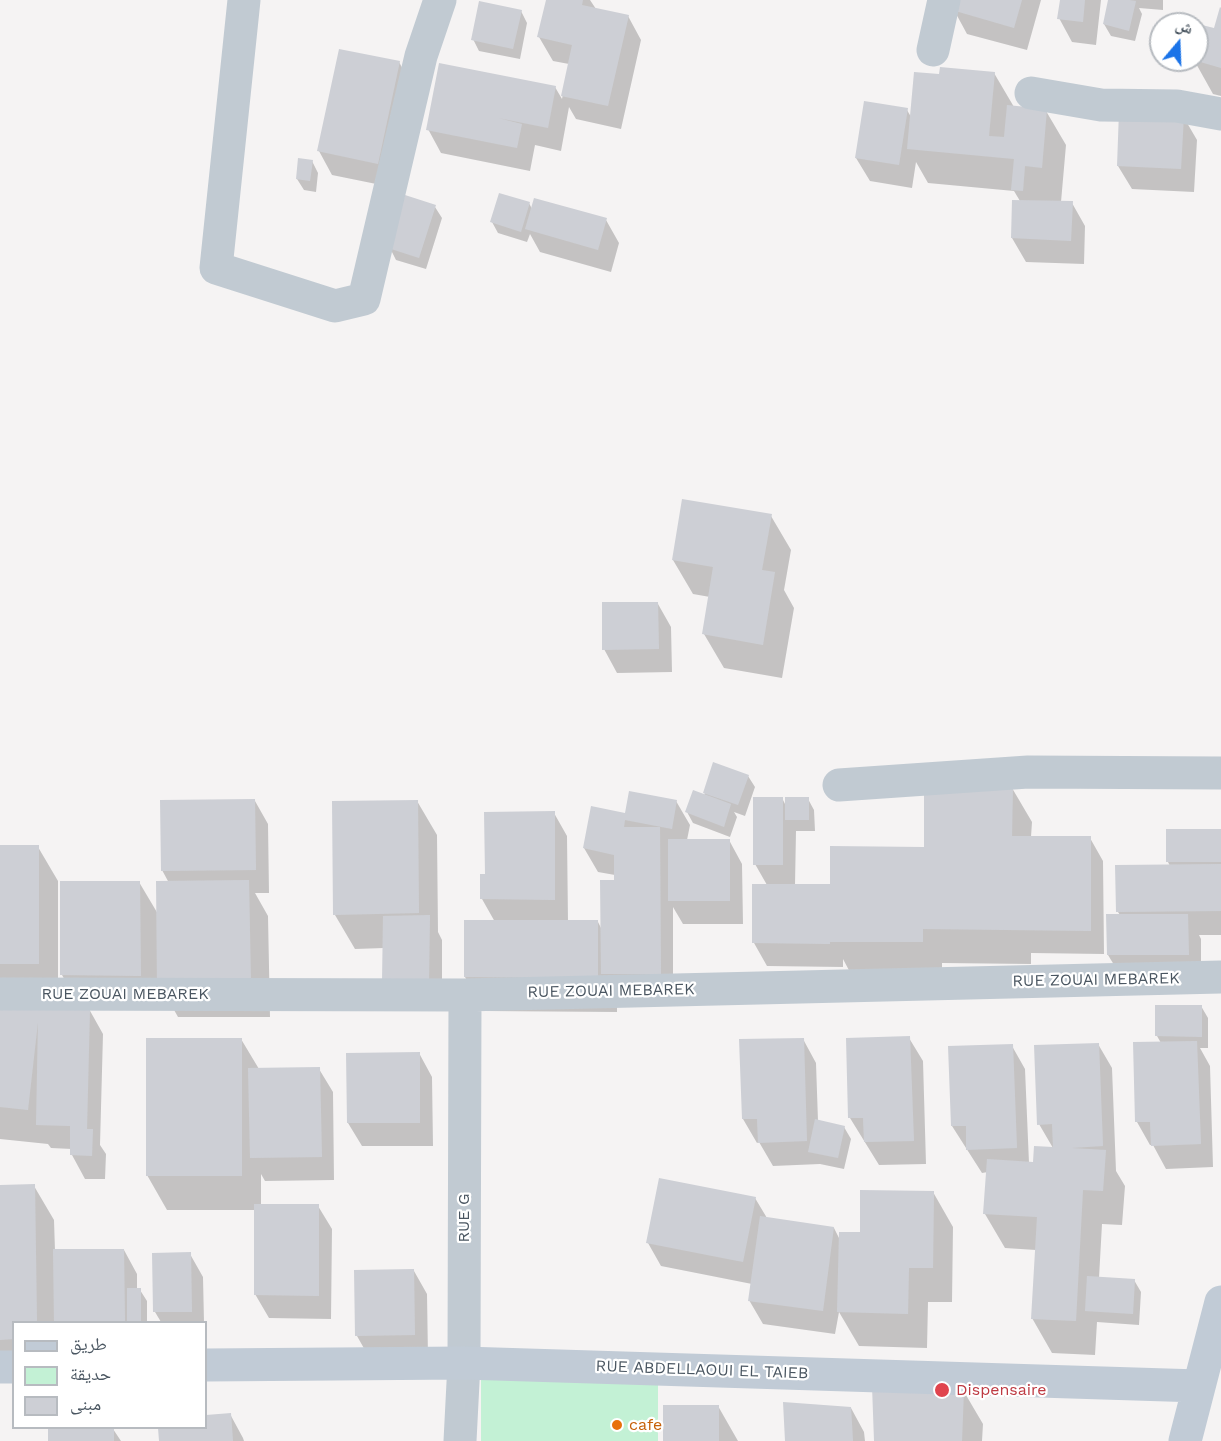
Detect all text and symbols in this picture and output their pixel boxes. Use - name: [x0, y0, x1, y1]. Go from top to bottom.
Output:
- north arrow: [1149, 12, 1209, 72]
- text: ش: [1173, 15, 1195, 38]
- street label: RUE ZOUAI MEBAREK: [1012, 969, 1180, 991]
- street label: RUE ZOUAI MEBAREK: [527, 980, 695, 1002]
- street label: RUE ZOUAI MEBAREK: [41, 984, 209, 1004]
- street label: RUE G: [454, 1193, 474, 1243]
- legend: [12, 1321, 207, 1429]
- text: طريق: [70, 1333, 107, 1354]
- street label: RUE ABDELLAOUI EL TAIEB: [595, 1357, 809, 1383]
- text: حديقة: [70, 1363, 111, 1384]
- place label: Dispensaire: [956, 1380, 1047, 1400]
- marker: Dispensaire: [933, 1381, 951, 1399]
- text: مبنى: [70, 1393, 101, 1414]
- place label: cafe: [629, 1415, 662, 1435]
- marker: cafe: [610, 1418, 624, 1432]

